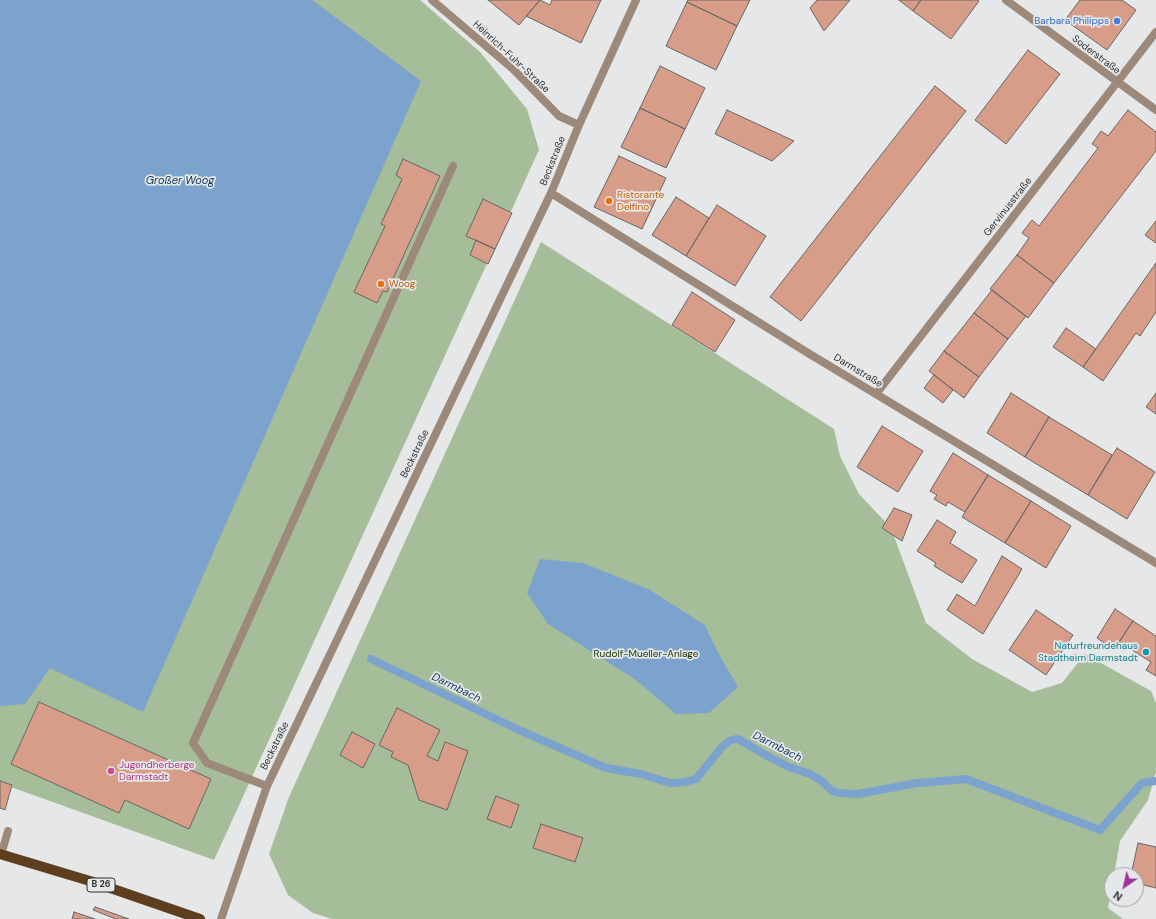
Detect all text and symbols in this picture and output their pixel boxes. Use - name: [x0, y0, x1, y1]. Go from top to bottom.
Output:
- place label: Barbara Philipps: [1034, 15, 1109, 27]
- marker: Barbara Philipps: [1112, 16, 1122, 26]
- street label: Heinrich-Fuhr-Straße: [470, 18, 552, 96]
- street label: Soderstraße: [1069, 33, 1123, 77]
- street label: Beckstraße: [538, 135, 568, 187]
- water label: Großer Woog: [146, 174, 214, 188]
- street label: Gervinusstraße: [981, 175, 1035, 239]
- place label: Ristorante Delfino: [617, 189, 664, 212]
- marker: Ristorante Delfino: [604, 196, 614, 206]
- place label: Woog: [389, 278, 415, 290]
- marker: Woog: [376, 279, 386, 289]
- street label: Darmstraße: [831, 352, 885, 390]
- street label: Beckstraße: [398, 428, 432, 480]
- place label: Naturfreundehaus Stadtheim Darmstadt: [1038, 640, 1138, 664]
- marker: Naturfreundehaus Stadtheim Darmstadt: [1141, 647, 1151, 657]
- park label: Rudolf-Mueller-Anlage: [594, 648, 698, 660]
- water label: Darmbach: [429, 670, 483, 706]
- street label: Beckstraße: [258, 720, 292, 772]
- water label: Darmbach: [750, 729, 804, 765]
- place label: Jugendherberge Darmstadt: [119, 759, 195, 782]
- marker: Jugendherberge Darmstadt: [106, 766, 116, 776]
- north arrow: [1104, 867, 1144, 907]
- road number: B 26: [87, 878, 115, 892]
- text: N: [1111, 888, 1125, 904]

